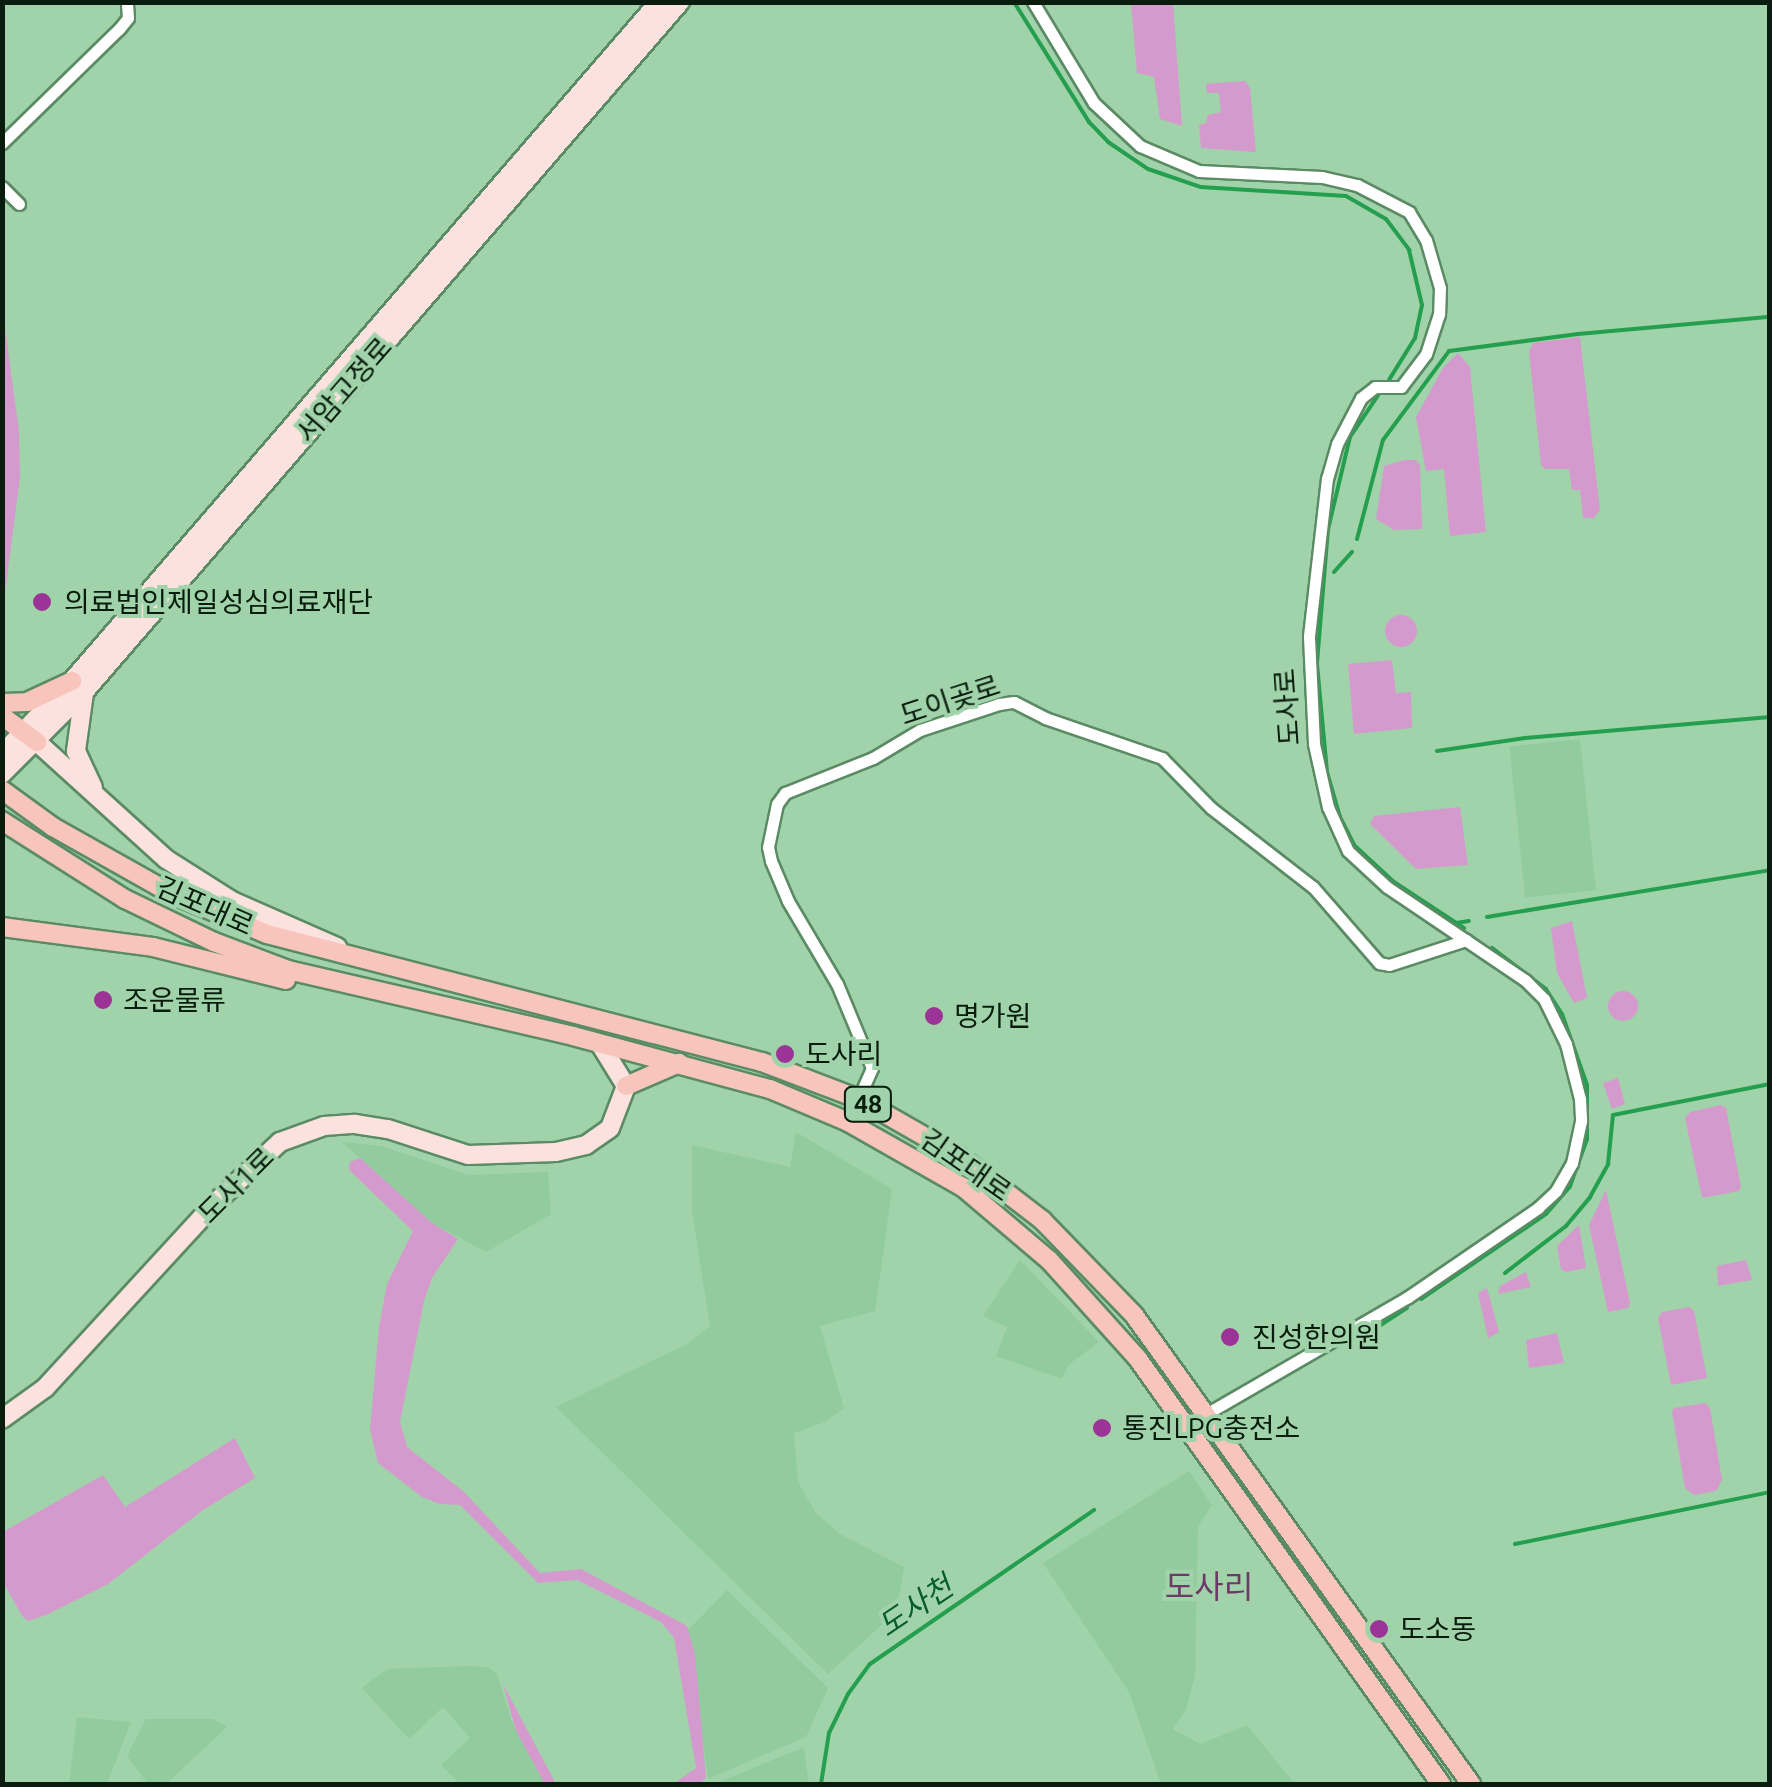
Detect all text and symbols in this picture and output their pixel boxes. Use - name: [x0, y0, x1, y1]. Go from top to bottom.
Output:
- street label: 서암고정로: [289, 330, 399, 450]
- place label: 의료법인제일성심의료재단: [64, 585, 373, 619]
- marker: 의료법인제일성심의료재단: [29, 589, 55, 615]
- street label: 도사로: [1268, 667, 1306, 747]
- street label: 도이곶로: [896, 668, 1004, 732]
- street label: 김포대로: [151, 870, 259, 942]
- place label: 조운물류: [123, 983, 226, 1017]
- marker: 조운물류: [92, 989, 114, 1011]
- place label: 명가원: [954, 999, 1031, 1033]
- marker: 명가원: [923, 1005, 945, 1027]
- place label: 도사리: [805, 1037, 882, 1071]
- marker: 도사리: [774, 1043, 796, 1065]
- road number: 48: [843, 1084, 893, 1124]
- street label: 김포대로: [914, 1122, 1018, 1208]
- street label: 도사1로: [191, 1140, 281, 1230]
- place label: 진성한의원: [1252, 1320, 1381, 1354]
- marker: 진성한의원: [1217, 1324, 1243, 1350]
- place label: 통진LPG충전소: [1122, 1411, 1300, 1445]
- marker: 통진LPG충전소: [1091, 1417, 1113, 1439]
- district label: 도사리: [1165, 1567, 1253, 1605]
- water label: 도사천: [871, 1568, 959, 1644]
- place label: 도소동: [1399, 1612, 1476, 1646]
- marker: 도소동: [1368, 1618, 1390, 1640]

